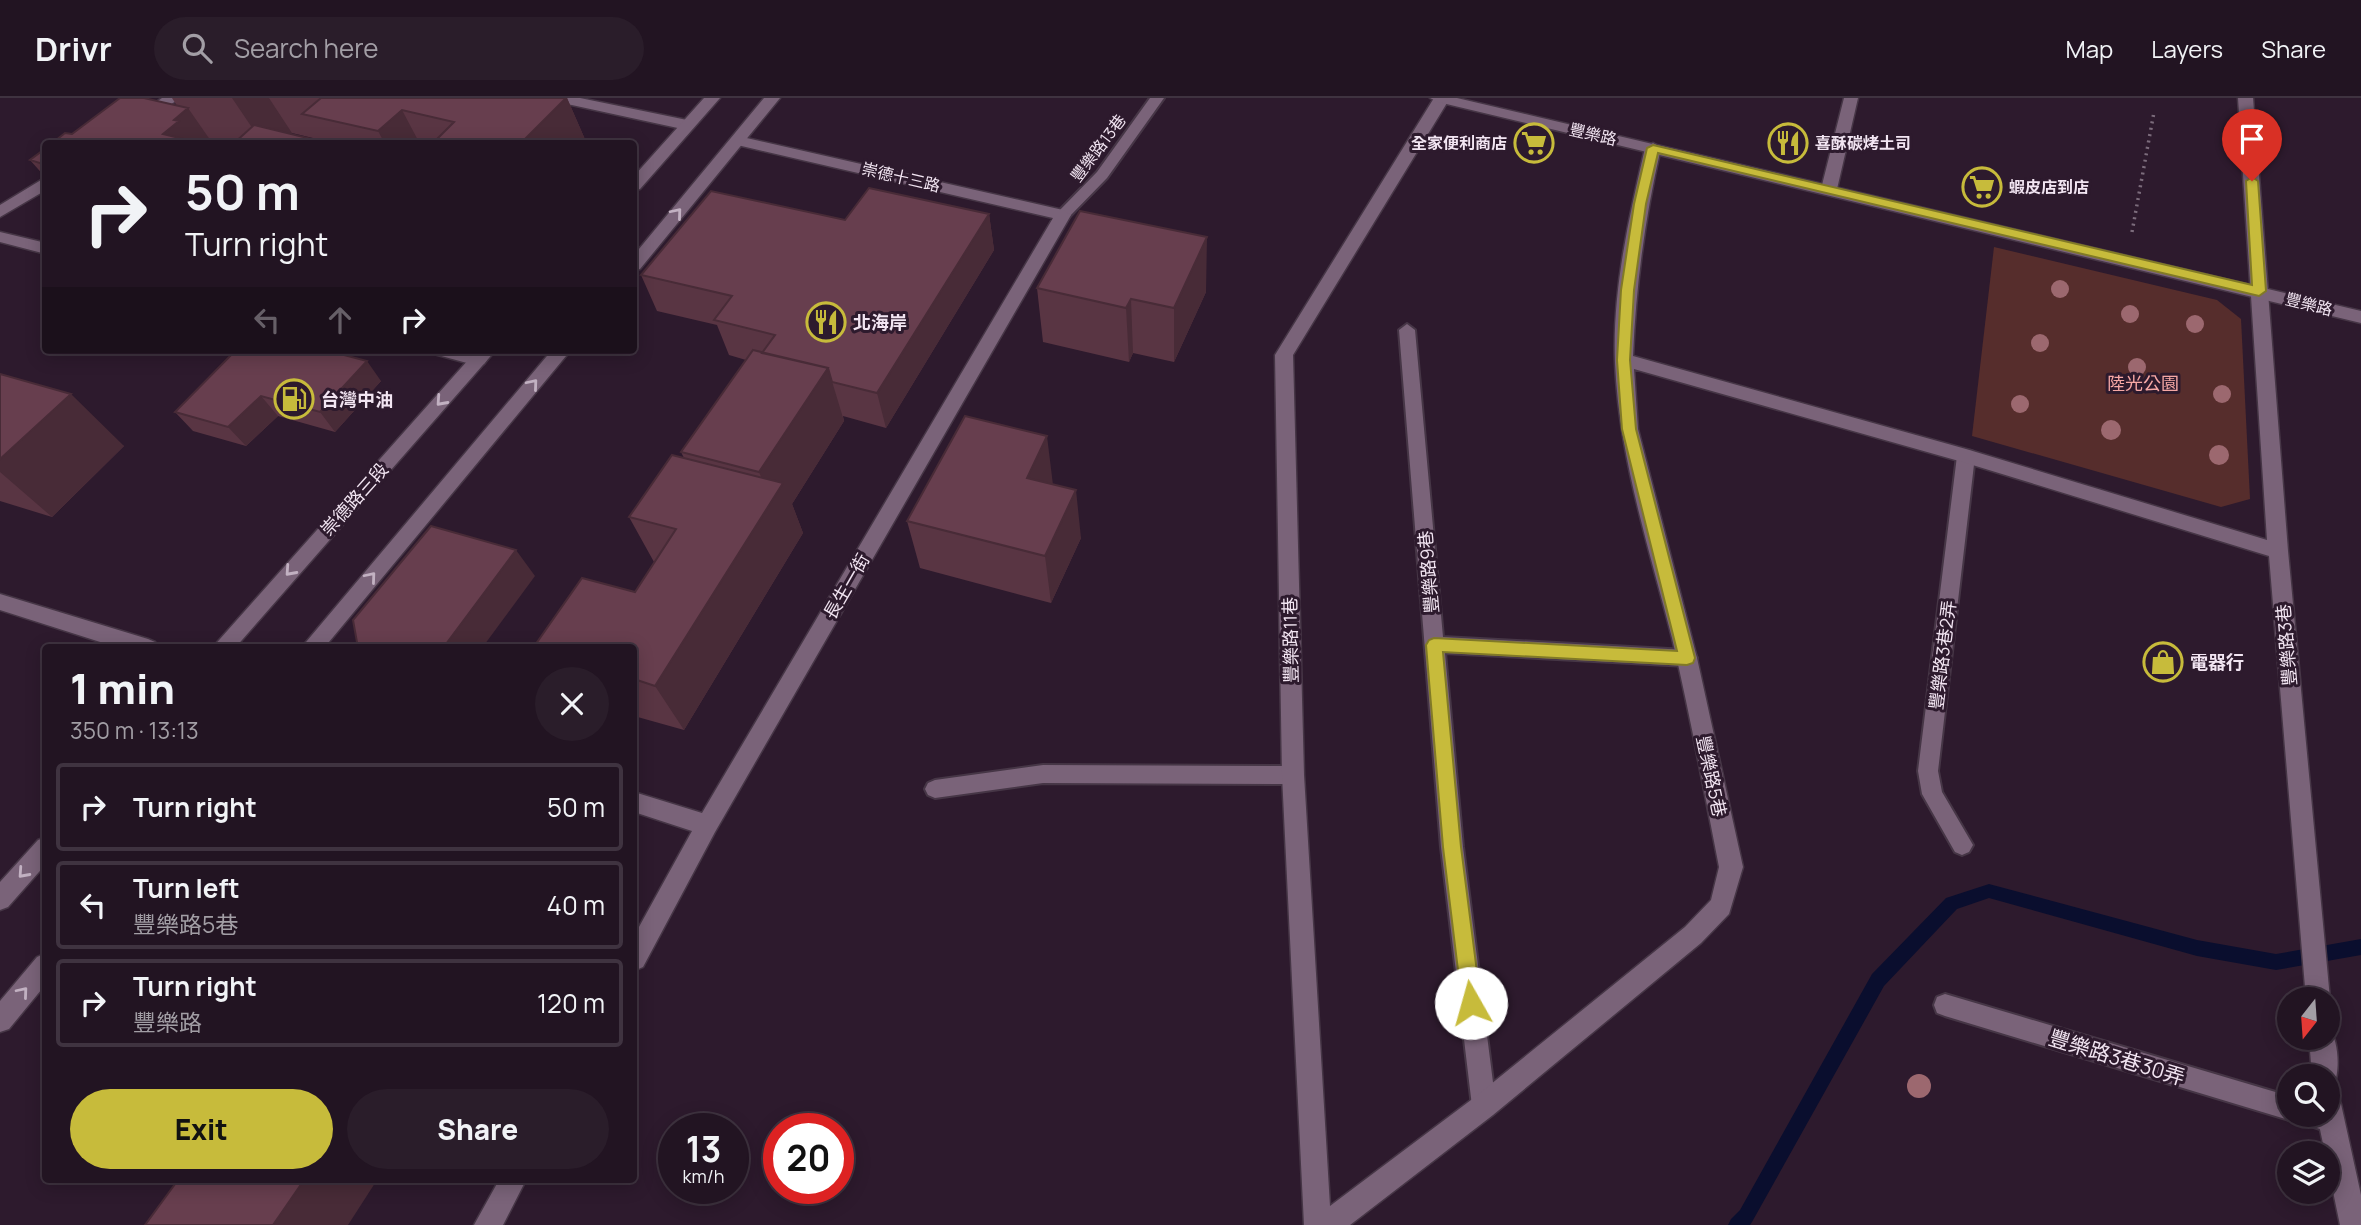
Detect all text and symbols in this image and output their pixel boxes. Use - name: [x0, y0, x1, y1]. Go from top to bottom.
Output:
- search box: [154, 17, 644, 80]
- text: Drivr: [35, 26, 112, 71]
- icon: search: [178, 29, 216, 67]
- text: Search here: [234, 30, 378, 66]
- text: Map: [2066, 32, 2113, 65]
- text: Layers: [2151, 32, 2223, 65]
- text: Share: [2261, 32, 2326, 65]
- pin: [2222, 109, 2282, 181]
- street label: 豐樂路13巷: [1065, 110, 1131, 186]
- street label: 豐樂路: [1567, 118, 1619, 150]
- icon: arrive: [2233, 120, 2271, 158]
- supermarket icon: 全家便利商店: [1513, 122, 1555, 164]
- restaurant icon: 喜酥碳烤土司: [1767, 122, 1809, 164]
- place label: 全家便利商店: [1411, 132, 1507, 154]
- place label: 喜酥碳烤土司: [1815, 132, 1911, 154]
- street label: 崇德十三路: [860, 157, 942, 197]
- text: 50 m: [185, 158, 300, 225]
- supermarket icon: 蝦皮店到店: [1961, 166, 2003, 208]
- icon: right: [70, 168, 161, 259]
- place label: 蝦皮店到店: [2009, 176, 2089, 198]
- one-way arrow: [669, 208, 682, 220]
- text: Turn right: [185, 222, 328, 266]
- street label: 豐樂路: [2283, 288, 2335, 320]
- icon: left: [248, 301, 286, 339]
- icon: ahead: [321, 301, 359, 339]
- icon: right: [394, 301, 432, 339]
- restaurant icon: 北海岸: [805, 301, 847, 343]
- place label: 北海岸: [853, 310, 907, 334]
- park label: 陸光公園: [2107, 371, 2179, 395]
- fuel station icon: 台灣中油: [273, 378, 315, 420]
- one-way arrow: [525, 379, 537, 392]
- place label: 台灣中油: [321, 387, 393, 411]
- one-way arrow: [437, 393, 449, 406]
- street label: 崇德路三段: [315, 458, 393, 540]
- street label: 豐樂路9巷: [1412, 530, 1444, 614]
- street label: 長生一街: [818, 549, 874, 623]
- one-way arrow: [286, 563, 298, 576]
- one-way arrow: [363, 572, 375, 585]
- street label: 豐樂路11巷: [1277, 597, 1303, 683]
- street label: 豐樂路3巷2弄: [1923, 599, 1961, 711]
- street label: 豐樂路3巷: [2270, 603, 2302, 687]
- shop icon: 電器行: [2142, 641, 2184, 683]
- place label: 電器行: [2190, 650, 2244, 674]
- text: 1 min: [70, 659, 175, 717]
- button: close: [535, 667, 609, 741]
- text: 350 m · 13:13: [70, 714, 199, 746]
- street label: 豐樂路5巷: [1692, 733, 1732, 819]
- icon: right: [74, 788, 112, 826]
- text: Turn right: [133, 789, 257, 825]
- text: 50 m: [547, 789, 605, 825]
- one-way arrow: [19, 865, 31, 878]
- text: Turn left: [133, 870, 240, 906]
- icon: left: [74, 886, 112, 924]
- text: 40 m: [547, 887, 605, 923]
- text: 豐樂路5巷: [133, 908, 238, 940]
- position arrow: [1434, 966, 1508, 1040]
- text: Turn right: [133, 968, 257, 1004]
- icon: right: [74, 984, 112, 1022]
- text: 120 m: [537, 985, 605, 1021]
- north arrow: [2277, 987, 2340, 1050]
- map controls: [2277, 987, 2340, 1204]
- one-way arrow: [15, 988, 27, 1001]
- text: 豐樂路: [133, 1006, 202, 1038]
- street label: 豐樂路3巷30弄: [2045, 1023, 2189, 1091]
- button: search: [2277, 1064, 2340, 1127]
- button: Exit: [70, 1089, 333, 1169]
- button: Share: [347, 1089, 609, 1169]
- speed limit sign: 20: [763, 1113, 854, 1204]
- text: 13: [686, 1125, 721, 1173]
- button: layers: [2277, 1141, 2340, 1204]
- text: km/h: [683, 1164, 724, 1188]

